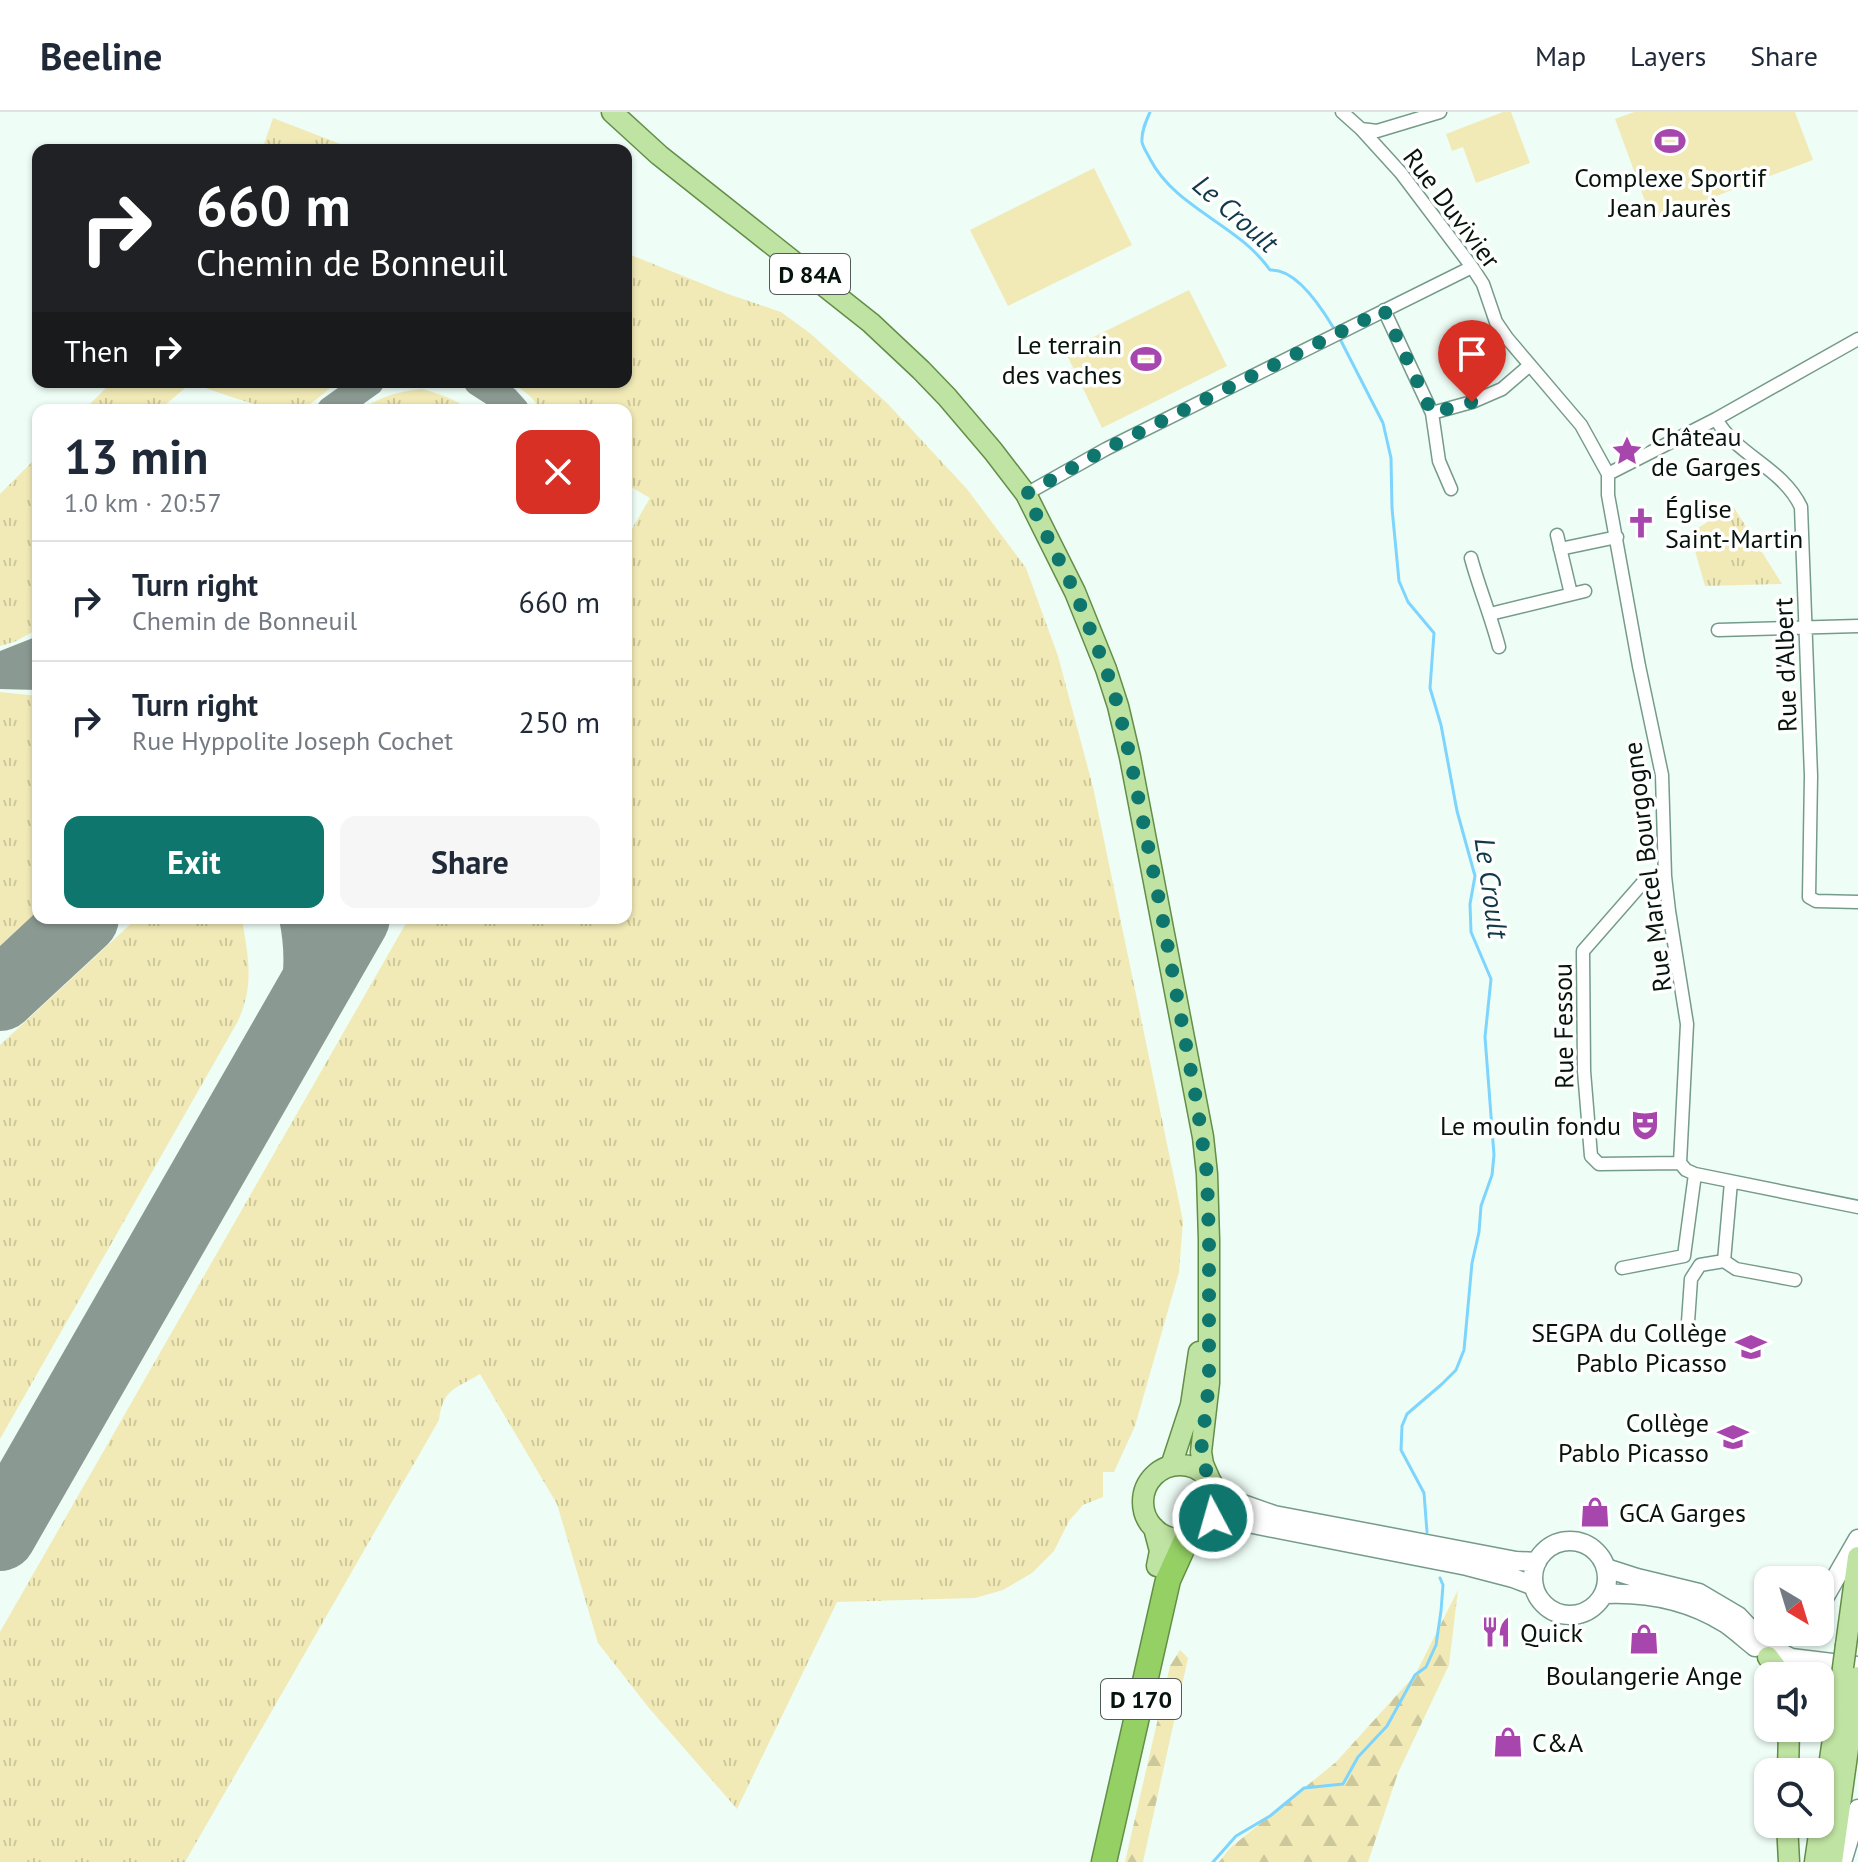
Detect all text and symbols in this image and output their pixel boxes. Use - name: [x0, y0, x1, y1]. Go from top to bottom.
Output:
- text: Beeline: [40, 31, 162, 80]
- text: Map: [1535, 37, 1586, 74]
- text: Layers: [1630, 37, 1706, 74]
- text: Share: [1750, 37, 1818, 74]
- sports icon: Complexe Sportif Jean Jaurès: [1653, 124, 1687, 158]
- street label: Rue Duvivier: [1396, 142, 1508, 275]
- place label: Complexe Sportif Jean Jaurès: [1574, 161, 1768, 224]
- water label: Le Croult: [1186, 166, 1287, 261]
- text: 660 m: [196, 169, 351, 241]
- icon: right: [64, 176, 168, 280]
- text: Chemin de Bonneuil: [196, 239, 508, 286]
- road number: D 84A: [770, 254, 850, 294]
- pin: [1438, 320, 1506, 402]
- icon: right: [145, 328, 189, 372]
- place label: Le terrain des vaches: [1002, 328, 1122, 391]
- text: Then: [64, 331, 129, 370]
- icon: arrive: [1450, 332, 1494, 376]
- sports icon: Le terrain des vaches: [1129, 342, 1163, 376]
- place label: Château de Garges: [1651, 420, 1761, 483]
- text: 13 min: [64, 425, 208, 487]
- button: close: [516, 430, 600, 514]
- place icon: Château de Garges: [1610, 434, 1644, 468]
- text: 1.0 km · 20:57: [64, 486, 222, 519]
- place label: Église Saint-Martin: [1665, 492, 1803, 555]
- church icon: Église Saint-Martin: [1624, 506, 1658, 540]
- text: Turn right: [132, 565, 258, 604]
- icon: right: [64, 579, 108, 623]
- text: 660 m: [519, 582, 600, 621]
- street label: Rue d'Albert: [1766, 597, 1804, 733]
- text: Chemin de Bonneuil: [132, 604, 357, 637]
- text: Turn right: [132, 685, 258, 724]
- icon: right: [64, 699, 108, 743]
- text: 250 m: [519, 702, 600, 741]
- text: Rue Hyppolite Joseph Cochet: [132, 724, 453, 757]
- street label: Rue Marcel Bourgogne: [1615, 740, 1679, 994]
- button: Exit: [64, 816, 324, 908]
- button: Share: [340, 816, 600, 908]
- water label: Le Croult: [1467, 835, 1518, 942]
- street label: Rue Fessou: [1545, 963, 1581, 1089]
- theatre icon: Le moulin fondu: [1628, 1108, 1662, 1142]
- place label: Le moulin fondu: [1440, 1109, 1621, 1142]
- place label: SEGPA du Collège Pablo Picasso: [1531, 1316, 1727, 1379]
- school or university icon: SEGPA du Collège Pablo Picasso: [1734, 1330, 1768, 1364]
- place label: Collège Pablo Picasso: [1558, 1406, 1709, 1469]
- school or university icon: Collège Pablo Picasso: [1716, 1420, 1750, 1454]
- position arrow: [1171, 1476, 1255, 1560]
- shop icon: GCA Garges: [1578, 1495, 1612, 1529]
- place label: GCA Garges: [1619, 1496, 1746, 1529]
- north arrow: [1754, 1566, 1834, 1646]
- map controls: [1754, 1566, 1834, 1838]
- restaurant icon: Quick: [1479, 1615, 1513, 1649]
- place label: Quick: [1520, 1616, 1583, 1649]
- shop icon: Boulangerie Ange: [1627, 1622, 1661, 1656]
- place label: Boulangerie Ange: [1546, 1659, 1742, 1692]
- button: sound: [1754, 1662, 1834, 1742]
- road number: D 170: [1101, 1679, 1181, 1719]
- shop icon: C&A: [1491, 1725, 1525, 1759]
- place label: C&A: [1532, 1726, 1583, 1759]
- button: search: [1754, 1758, 1834, 1838]

